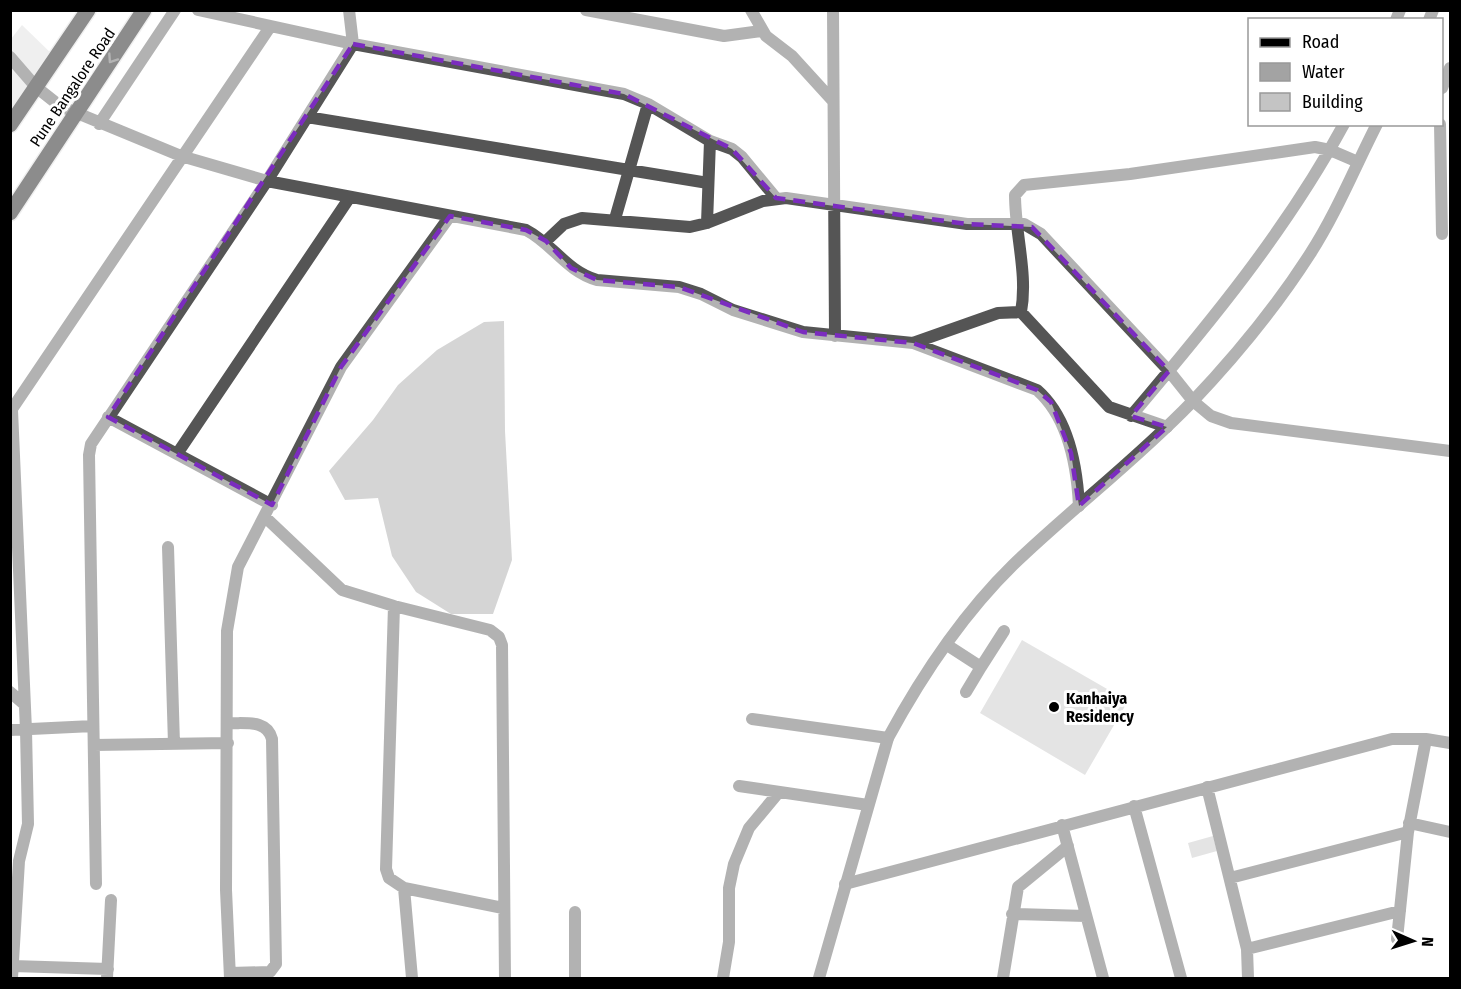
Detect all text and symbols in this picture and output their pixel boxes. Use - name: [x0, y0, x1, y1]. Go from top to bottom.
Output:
- legend: [1248, 18, 1443, 126]
- street label: Pune Bangalore Road: [26, 24, 119, 150]
- text: Road: [1302, 31, 1339, 53]
- one-way arrow: [108, 52, 119, 63]
- text: Water: [1302, 61, 1345, 83]
- text: Building: [1302, 91, 1363, 113]
- place label: Kanhaiya Residency: [1066, 689, 1134, 726]
- marker: Kanhaiya Residency: [1047, 700, 1061, 714]
- north arrow: [1383, 911, 1443, 971]
- text: N: [1418, 936, 1437, 947]

